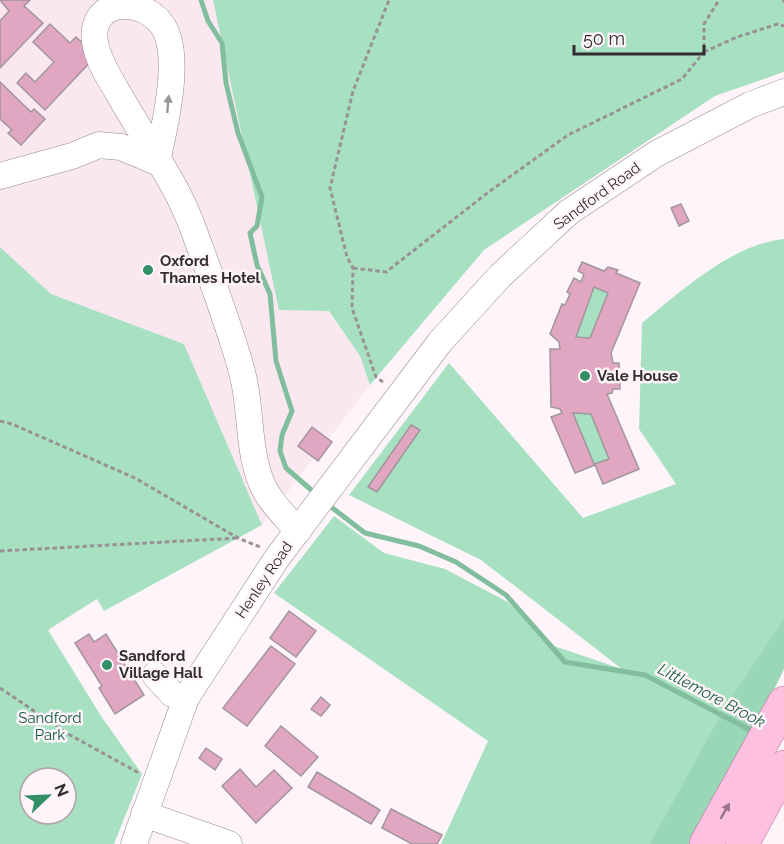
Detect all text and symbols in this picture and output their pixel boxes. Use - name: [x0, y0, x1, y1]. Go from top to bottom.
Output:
- scale bar: [574, 18, 704, 56]
- text: 50 m: [583, 28, 625, 49]
- one-way arrow: [163, 95, 173, 114]
- street label: Sandford Road: [550, 158, 644, 234]
- place label: Oxford Thames Hotel: [160, 252, 261, 287]
- marker: Oxford Thames Hotel: [141, 263, 155, 277]
- place label: Vale House: [597, 367, 678, 385]
- marker: Vale House: [578, 369, 592, 383]
- street label: Henley Road: [232, 538, 296, 622]
- place label: Sandford Village Hall: [119, 647, 203, 682]
- marker: Sandford Village Hall: [100, 658, 114, 672]
- water label: Littlemore Brook: [655, 659, 769, 732]
- park label: Sandford Park: [18, 709, 82, 744]
- north arrow: [18, 766, 78, 826]
- text: N: [50, 781, 72, 800]
- one-way arrow: [720, 803, 731, 819]

